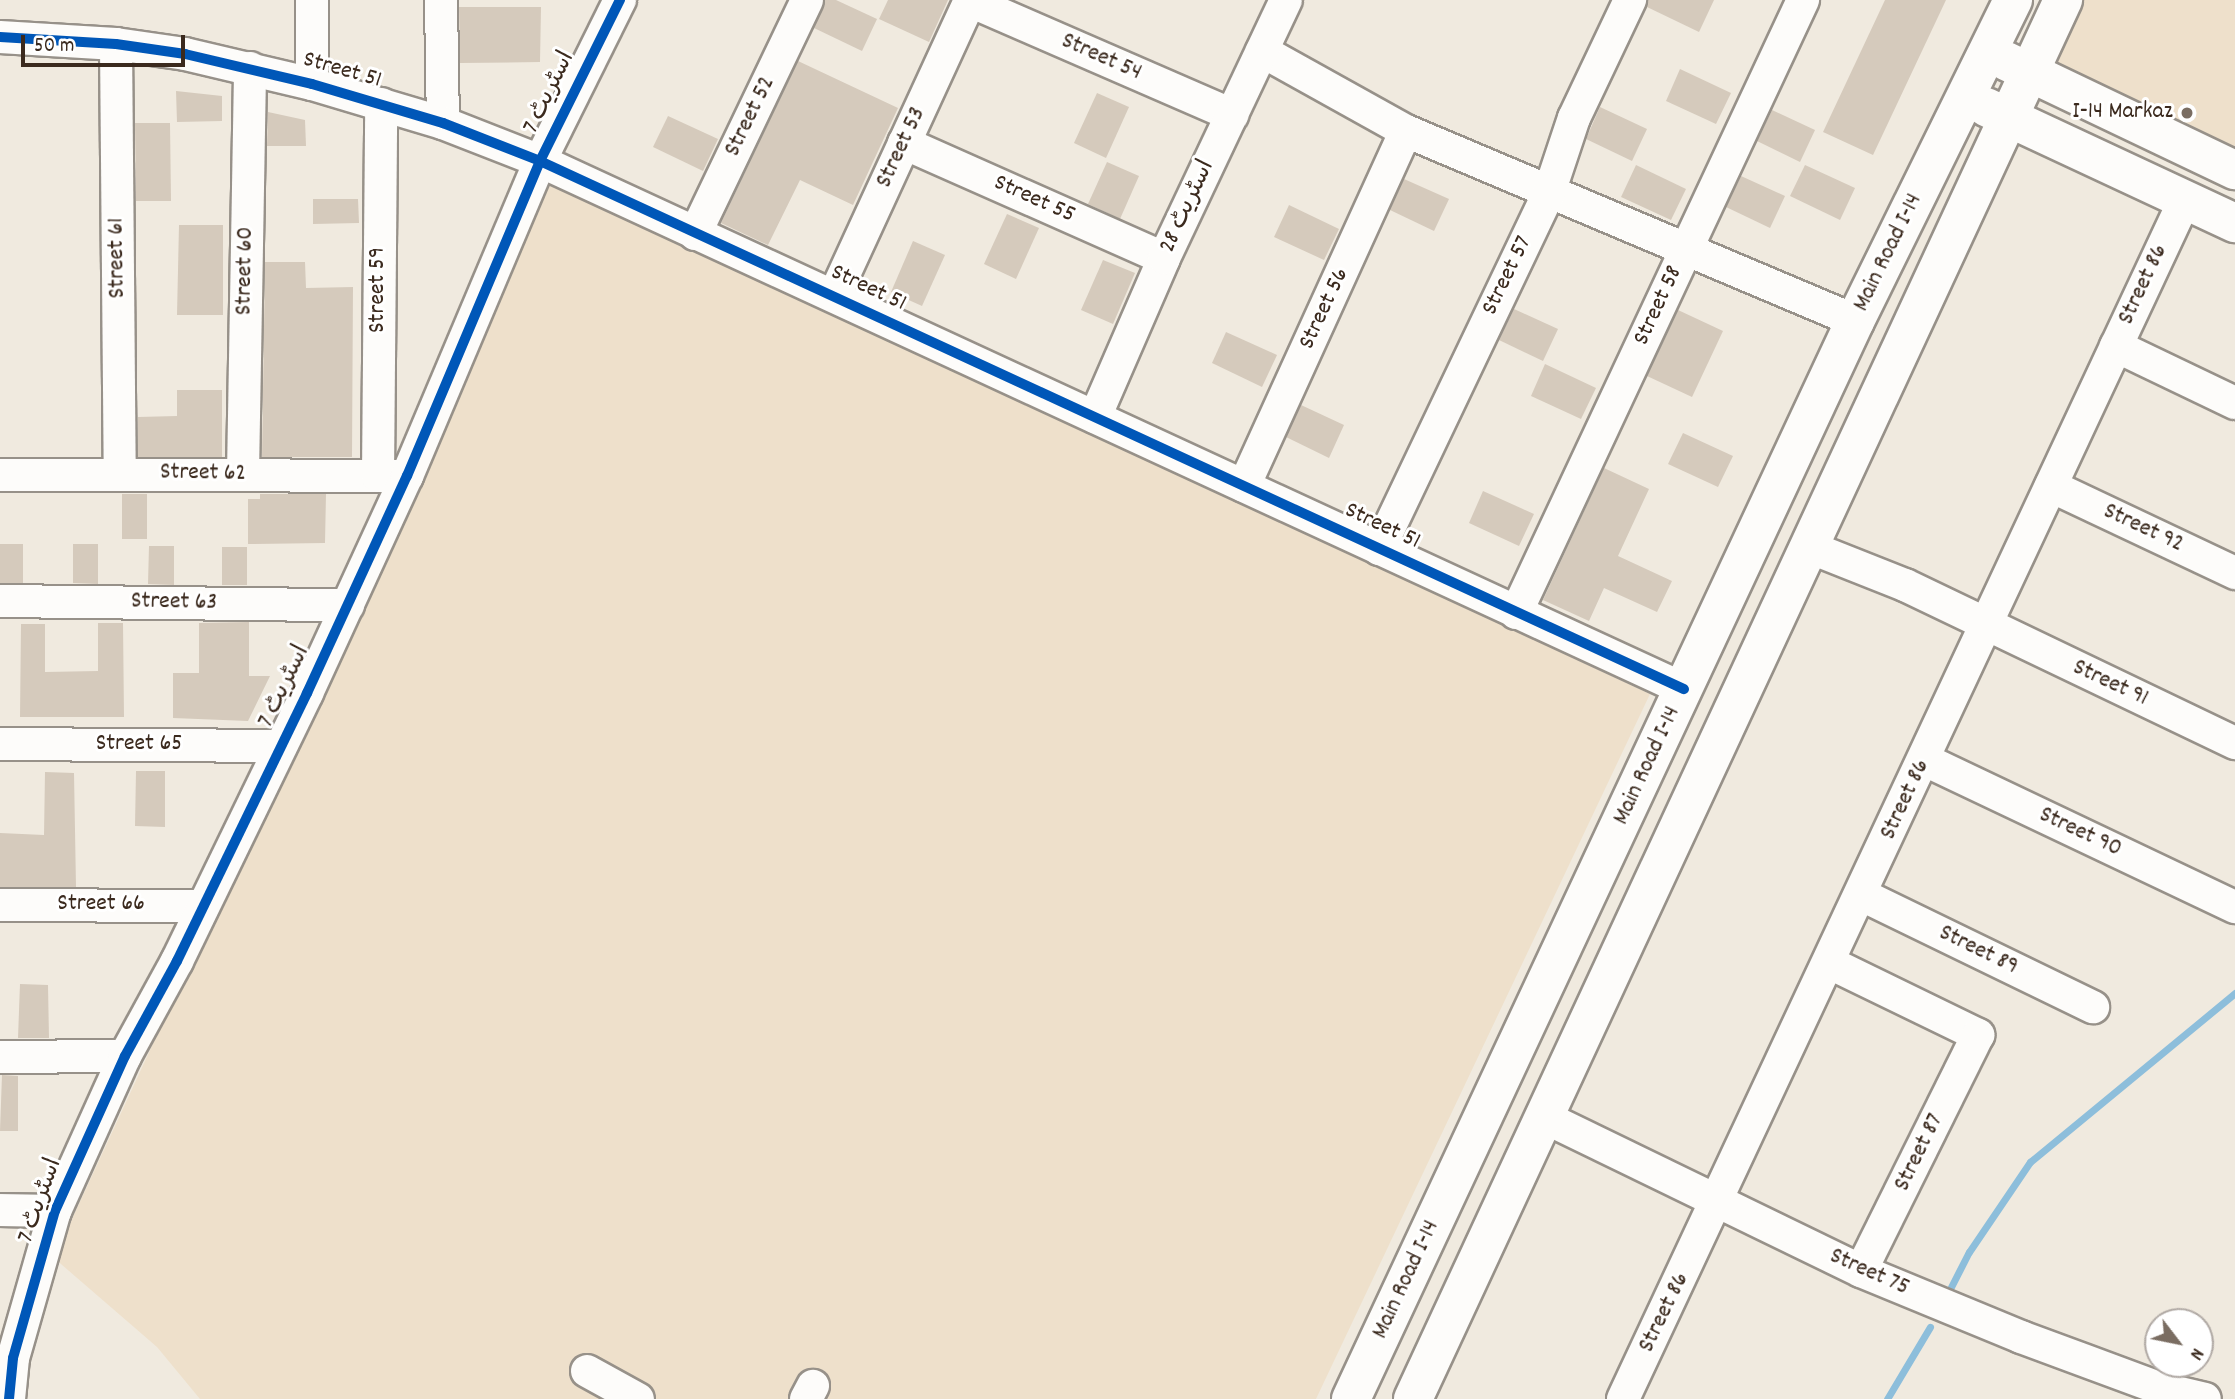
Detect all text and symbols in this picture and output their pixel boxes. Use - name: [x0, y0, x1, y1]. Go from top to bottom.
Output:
- scale bar: [24, 21, 189, 65]
- street label: Street 54: [1056, 28, 1146, 88]
- text: 50 m: [34, 32, 74, 62]
- street label: Street 51: [299, 46, 385, 96]
- street label: اسٹریٹ 7: [518, 47, 582, 139]
- street label: Street 52: [719, 72, 783, 162]
- place label: I-14 Markaz: [2072, 99, 2173, 127]
- street label: Street 53: [871, 103, 933, 193]
- marker: I-14 Markaz: [2179, 105, 2195, 121]
- street label: اسٹریٹ 28: [1154, 156, 1222, 258]
- street label: Street 55: [989, 169, 1079, 231]
- street label: Main Road I-14: [1848, 189, 1930, 317]
- street label: Street 61: [103, 217, 133, 299]
- street label: Street 60: [231, 226, 261, 316]
- street label: Street 57: [1477, 232, 1539, 320]
- street label: Street 86: [2113, 240, 2175, 330]
- street label: Street 59: [365, 247, 393, 333]
- street label: Street 51: [826, 259, 910, 319]
- street label: Street 58: [1628, 262, 1690, 350]
- street label: Street 56: [1294, 264, 1356, 354]
- street label: Street 62: [160, 459, 246, 489]
- street label: Street 51: [1340, 497, 1424, 557]
- street label: Street 92: [2098, 498, 2188, 560]
- street label: Street 63: [131, 588, 217, 618]
- street label: اسٹریٹ 7: [253, 641, 317, 733]
- street label: Street 91: [2068, 654, 2152, 714]
- street label: Main Road I-14: [1608, 702, 1688, 830]
- street label: Street 65: [96, 731, 182, 759]
- street label: Street 86: [1875, 755, 1937, 845]
- street label: Street 90: [2034, 801, 2126, 865]
- street label: Street 66: [57, 891, 145, 919]
- street label: Street 89: [1934, 920, 2022, 982]
- street label: Street 87: [1889, 1110, 1951, 1196]
- street label: اسٹریٹ 7: [12, 1155, 70, 1247]
- street label: Main Road I-14: [1367, 1216, 1447, 1344]
- street label: Street 75: [1825, 1243, 1913, 1303]
- street label: Street 86: [1633, 1268, 1697, 1358]
- north arrow: [2144, 1308, 2214, 1378]
- text: N: [2182, 1342, 2209, 1364]

